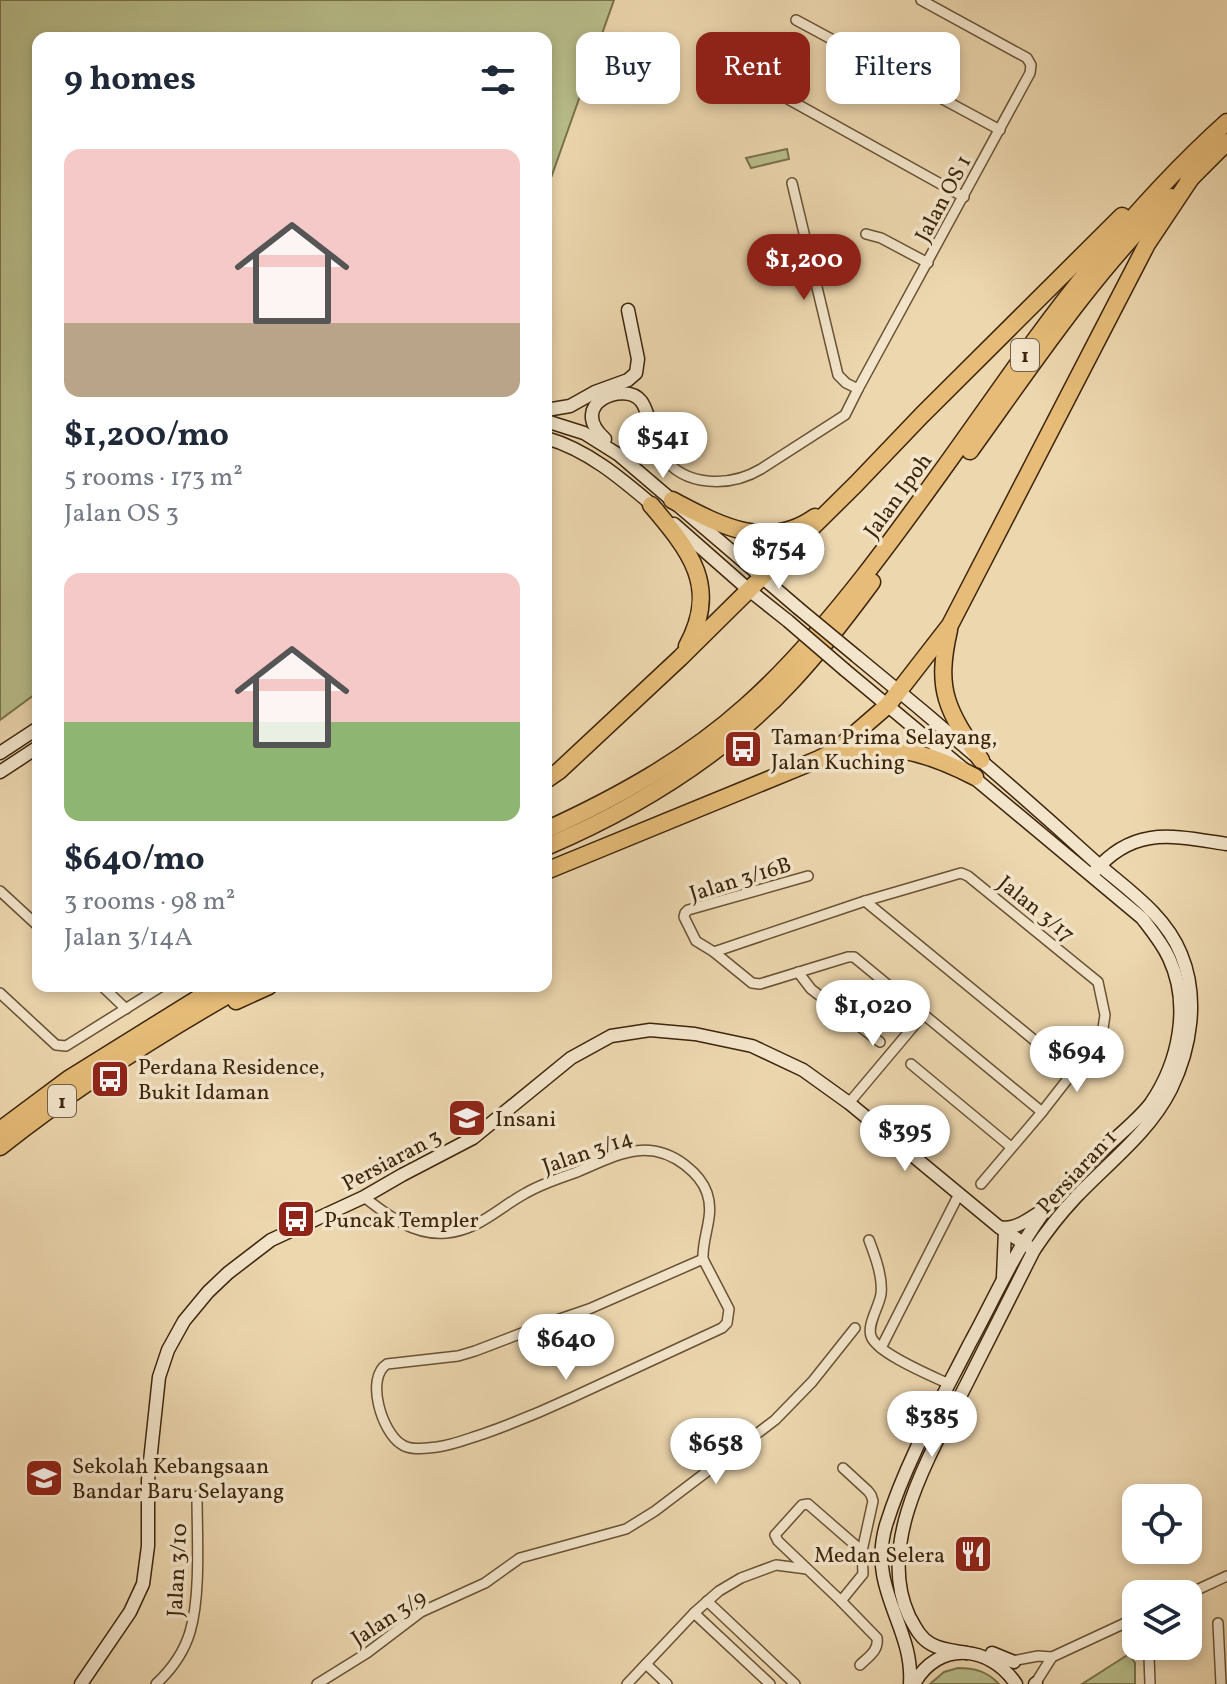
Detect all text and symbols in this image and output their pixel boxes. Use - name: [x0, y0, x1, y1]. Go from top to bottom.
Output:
- chip: Buy: [576, 32, 680, 104]
- chip: Rent: [696, 32, 810, 104]
- chip: Filters: [826, 32, 960, 104]
- text: 9 homes: [64, 57, 196, 104]
- icon: filters: [476, 58, 520, 102]
- street label: Jalan OS 1: [908, 150, 980, 248]
- icon: home: [220, 201, 364, 345]
- pin: $1,200: [739, 234, 869, 302]
- text: $1,200: [765, 242, 843, 278]
- road number: 1: [1011, 339, 1039, 371]
- pin: $541: [616, 412, 710, 480]
- text: $1,200/mo: [64, 413, 229, 460]
- text: $541: [636, 420, 690, 456]
- street label: Jalan Ipoh: [858, 448, 940, 545]
- text: 5 rooms · 173 m²: [64, 460, 243, 496]
- text: Jalan OS 3: [64, 496, 179, 532]
- pin: $754: [732, 523, 826, 591]
- text: $754: [751, 531, 807, 567]
- icon: home: [220, 625, 364, 769]
- place label: Taman Prima Selayang, Jalan Kuching: [771, 723, 997, 779]
- bus stop icon: Taman Prima Selayang, Jalan Kuching: [722, 728, 764, 770]
- text: $640/mo: [64, 837, 205, 884]
- street label: Jalan 3/16B: [686, 850, 796, 911]
- street label: Jalan 3/17: [990, 869, 1081, 951]
- text: 3 rooms · 98 m²: [64, 884, 235, 920]
- text: Jalan 3/14A: [64, 920, 193, 956]
- pin: $1,020: [808, 980, 938, 1048]
- text: $1,020: [834, 988, 912, 1024]
- pin: $694: [1030, 1026, 1124, 1094]
- text: $694: [1048, 1034, 1106, 1070]
- place label: Perdana Residence, Bukit Idaman: [138, 1053, 325, 1109]
- bus stop icon: Perdana Residence, Bukit Idaman: [89, 1058, 131, 1100]
- road number: 1: [48, 1085, 76, 1117]
- school or university icon: Insani: [446, 1097, 488, 1139]
- place label: Insani: [495, 1105, 556, 1136]
- pin: $395: [858, 1105, 952, 1173]
- text: $395: [878, 1113, 932, 1149]
- street label: Persiaran 3: [337, 1122, 447, 1200]
- street label: Jalan 3/14: [539, 1123, 637, 1183]
- street label: Persiaran 1: [1031, 1124, 1125, 1222]
- bus stop icon: Puncak Templer: [275, 1198, 317, 1240]
- place label: Puncak Templer: [324, 1206, 479, 1237]
- pin: $640: [519, 1314, 613, 1382]
- text: $640: [536, 1322, 596, 1358]
- pin: $385: [885, 1391, 979, 1459]
- text: $385: [905, 1399, 959, 1435]
- pin: $658: [669, 1418, 763, 1486]
- text: $658: [688, 1426, 744, 1462]
- place label: Sekolah Kebangsaan Bandar Baru Selayang: [72, 1452, 284, 1508]
- school or university icon: Sekolah Kebangsaan Bandar Baru Selayang: [23, 1457, 65, 1499]
- map controls: [1122, 1484, 1202, 1660]
- button: locate: [1122, 1484, 1202, 1564]
- street label: Jalan 3/10: [161, 1523, 196, 1618]
- restaurant icon: Medan Selera: [952, 1533, 994, 1575]
- place label: Medan Selera: [814, 1541, 945, 1572]
- button: layers: [1122, 1580, 1202, 1660]
- street label: Jalan 3/9: [346, 1583, 433, 1655]

